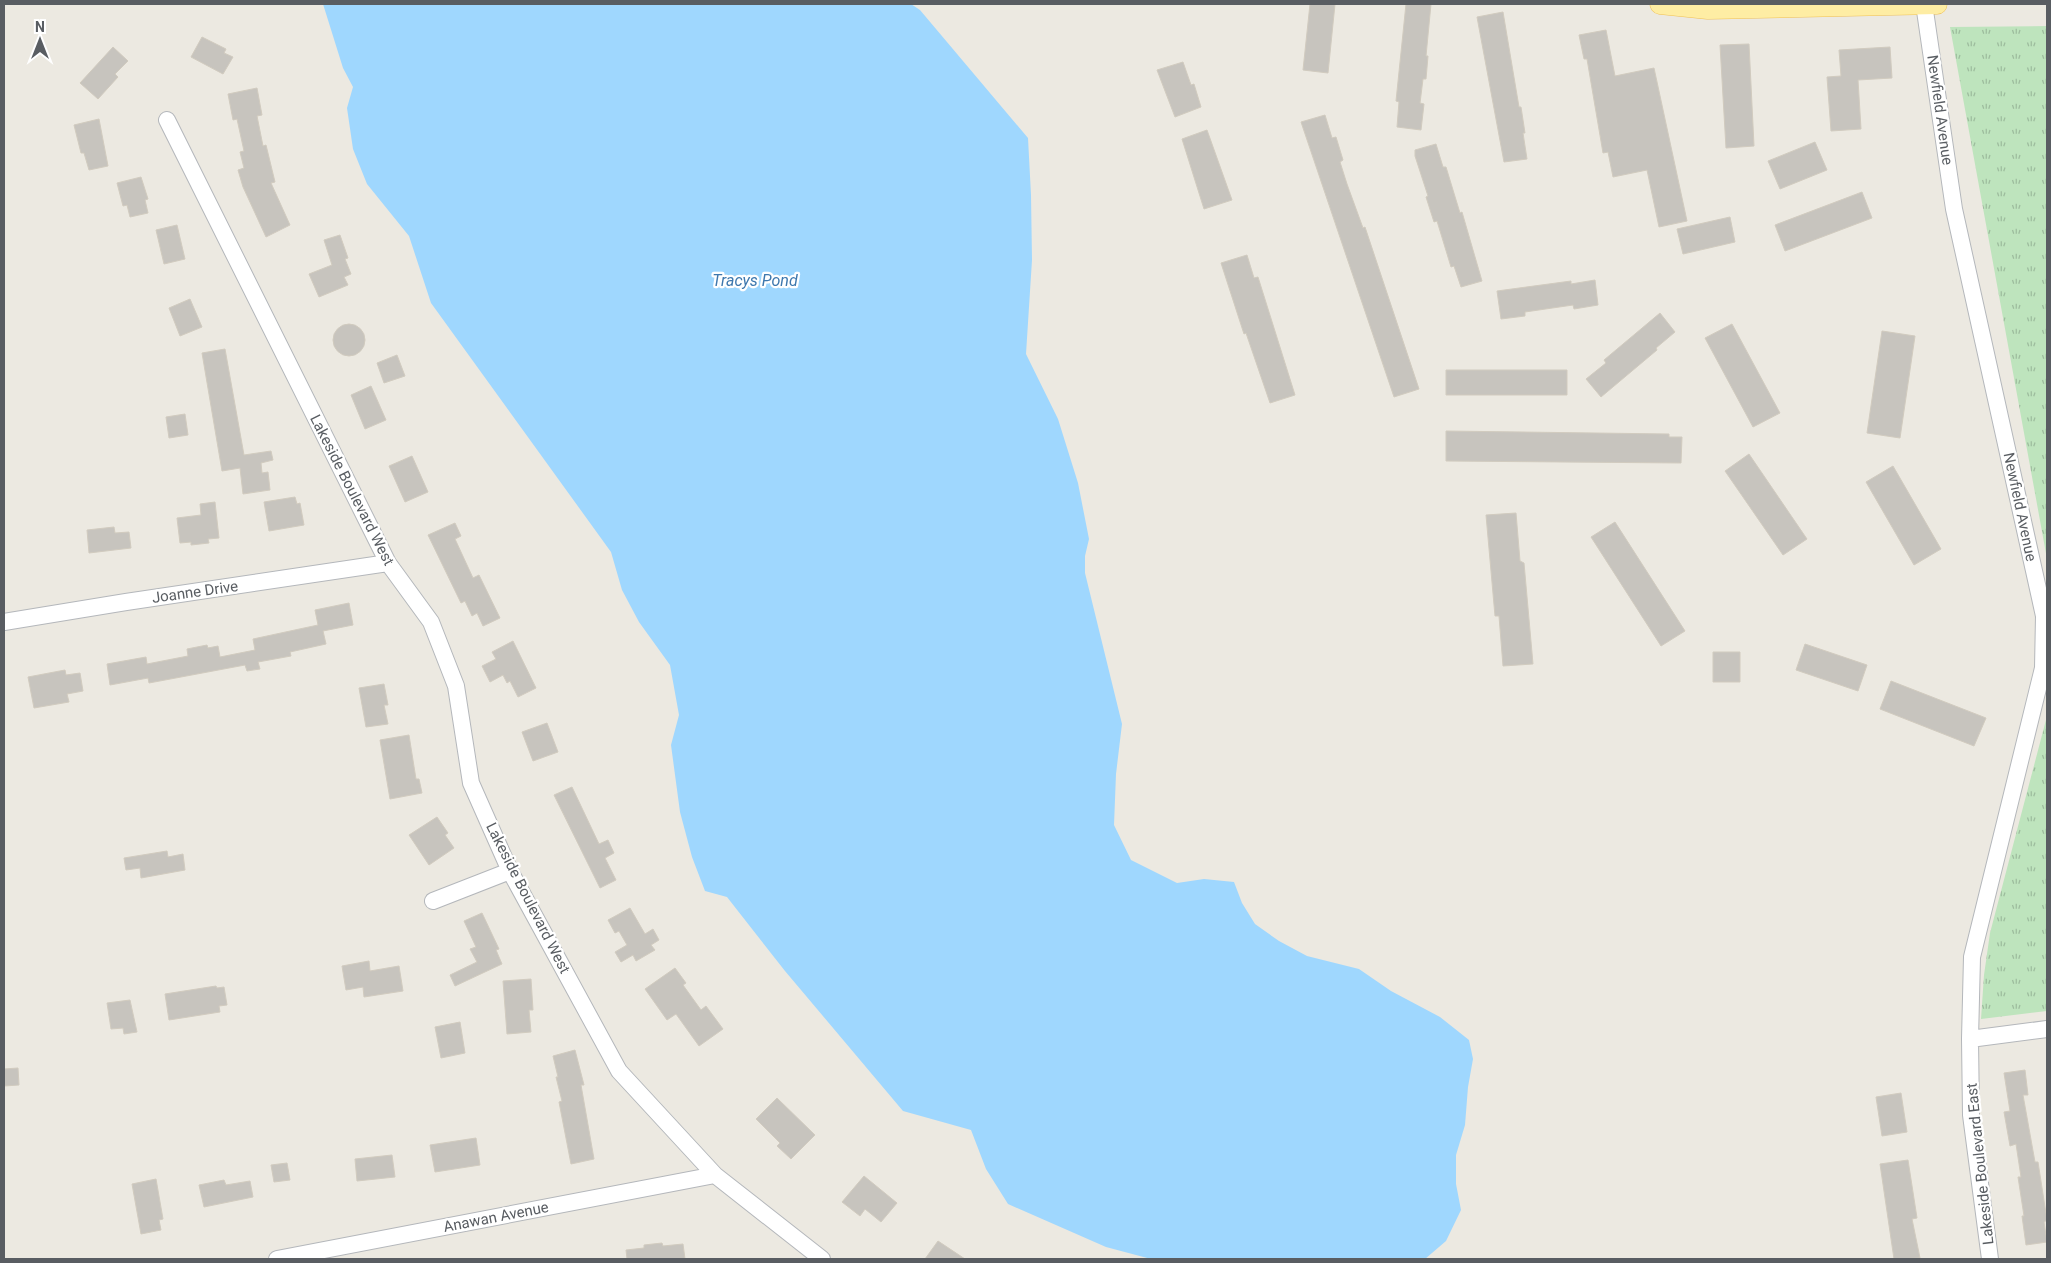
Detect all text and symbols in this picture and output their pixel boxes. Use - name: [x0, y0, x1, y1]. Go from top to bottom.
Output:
- north arrow: [15, 15, 65, 65]
- text: N: [35, 19, 45, 35]
- street label: Newfield Avenue: [1923, 54, 1957, 166]
- water label: Tracys Pond: [712, 271, 798, 290]
- street label: Lakeside Boulevard West: [306, 412, 398, 569]
- street label: Newfield Avenue: [2000, 451, 2040, 563]
- street label: Joanne Drive: [151, 577, 239, 607]
- street label: Lakeside Boulevard West: [482, 820, 574, 977]
- street label: Lakeside Boulevard East: [1963, 1082, 1997, 1246]
- street label: Anawan Avenue: [442, 1198, 550, 1236]

